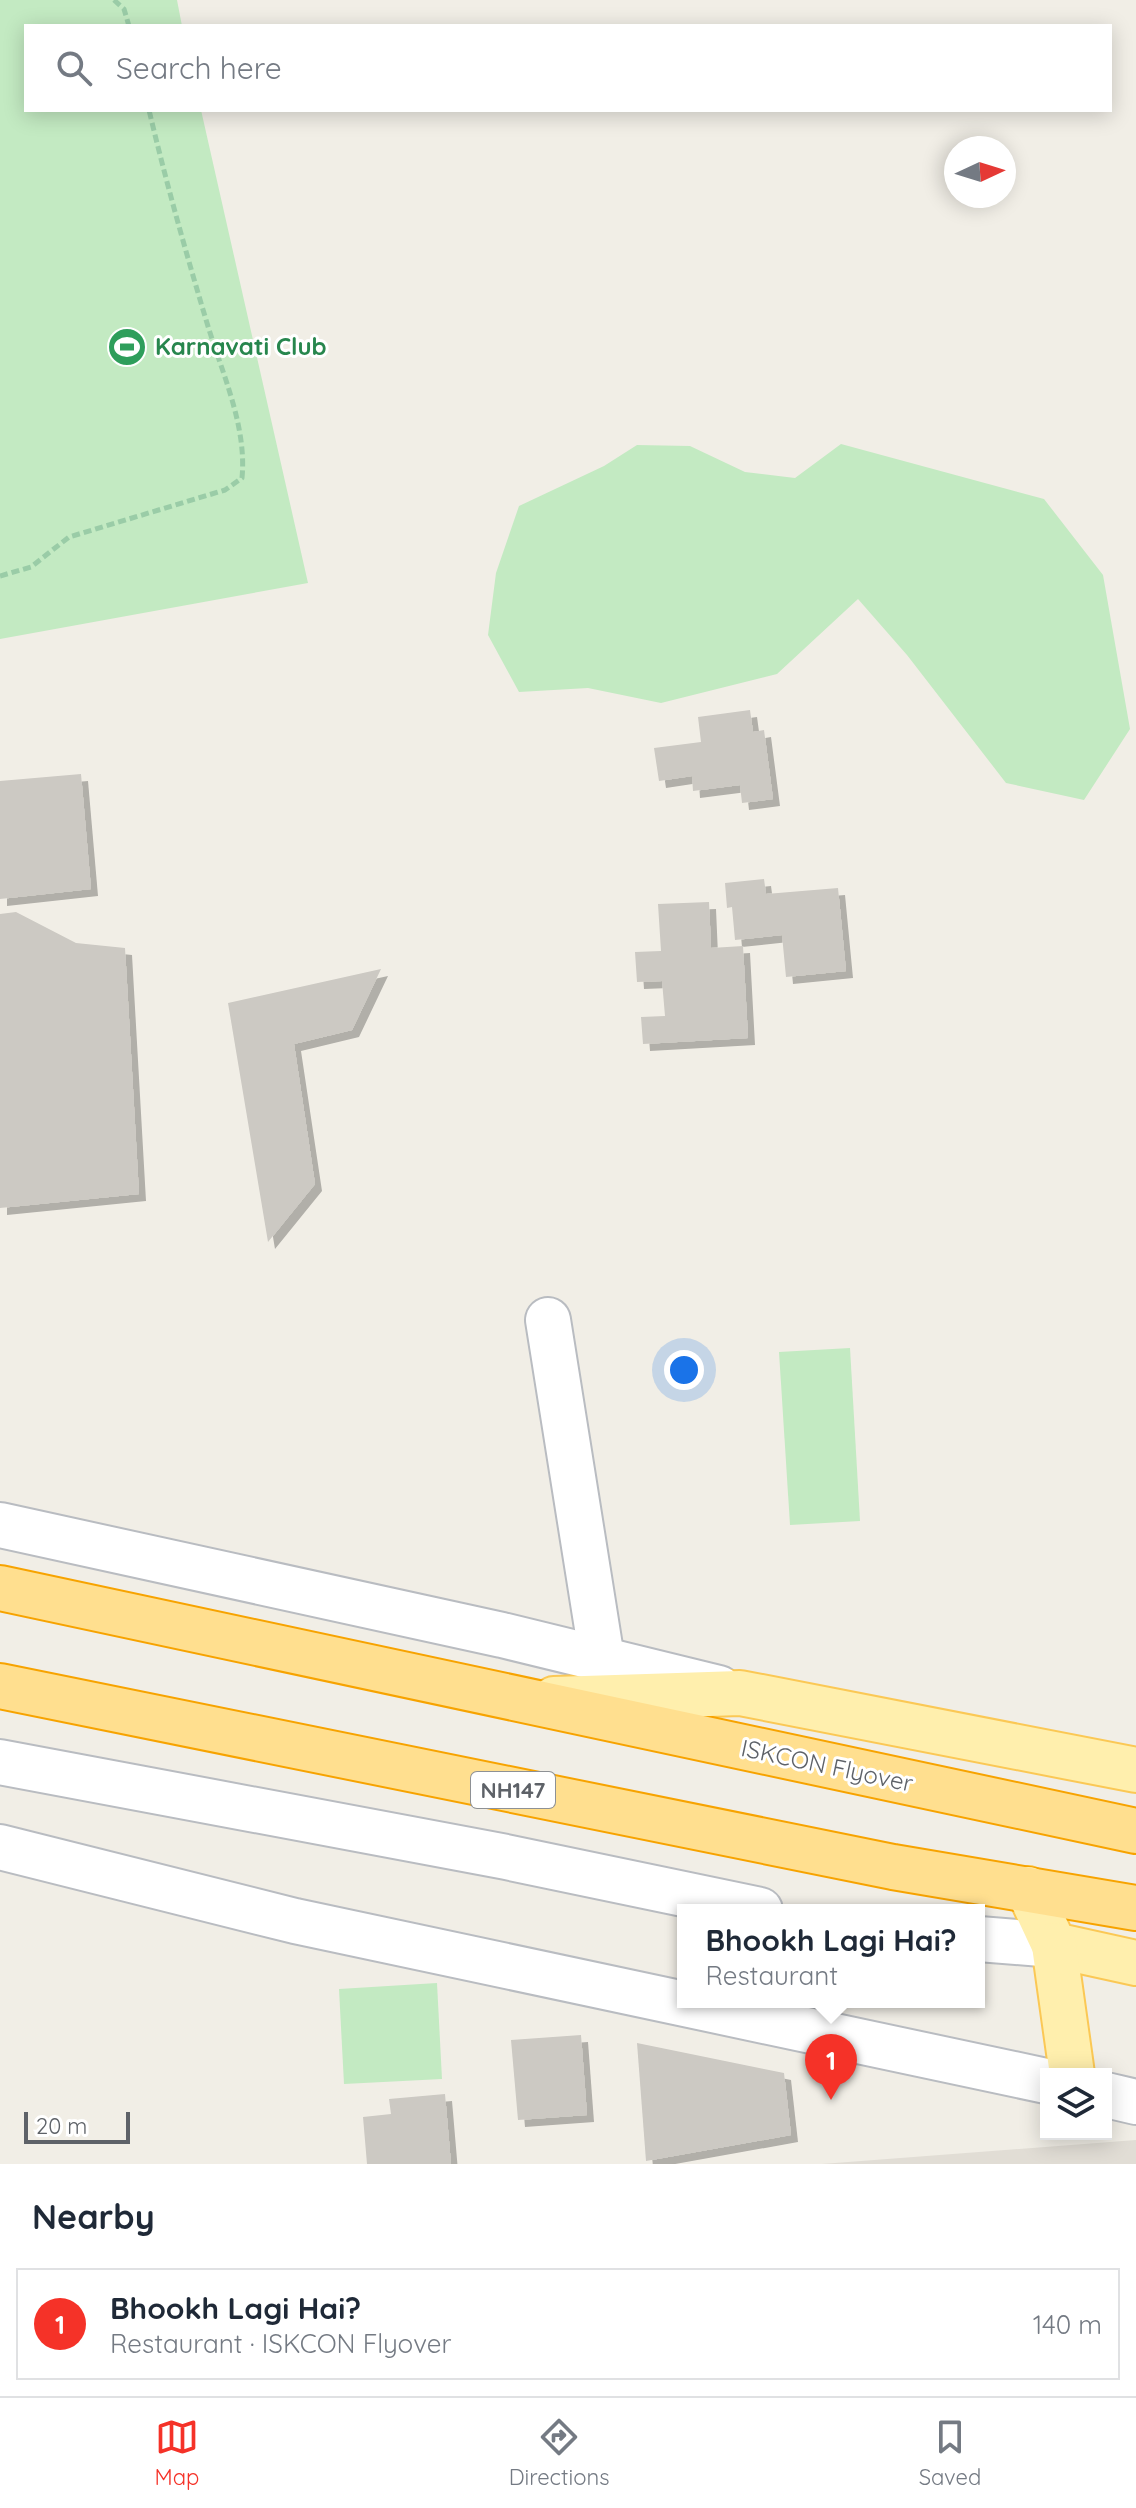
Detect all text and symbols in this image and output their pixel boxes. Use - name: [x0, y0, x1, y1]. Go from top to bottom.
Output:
- search box: [24, 24, 1112, 112]
- icon: search: [52, 46, 96, 90]
- text: Search here: [116, 49, 282, 87]
- north arrow: [944, 136, 1016, 208]
- sports icon: Karnavati Club: [106, 326, 148, 368]
- place label: Karnavati Club: [155, 331, 327, 361]
- your location: [664, 1350, 704, 1390]
- street label: ISKCON Flyover: [738, 1732, 916, 1798]
- road number: NH147: [471, 1772, 555, 1808]
- popup: [677, 1904, 985, 2008]
- text: Bhookh Lagi Hai?: [705, 1921, 957, 1959]
- text: Restaurant: [705, 1959, 838, 1992]
- pin: 1: [805, 2034, 857, 2100]
- map controls: [1040, 2068, 1112, 2140]
- button: layers: [1040, 2068, 1112, 2140]
- scale bar: [24, 2108, 130, 2144]
- text: 20 m: [36, 2112, 87, 2140]
- text: Nearby: [32, 2195, 155, 2238]
- text: Bhookh Lagi Hai?: [110, 2289, 361, 2327]
- text: 1: [55, 2308, 65, 2341]
- text: 140 m: [1033, 2308, 1102, 2341]
- text: Restaurant · ISKCON Flyover: [110, 2327, 451, 2360]
- tab: Map: [155, 2415, 199, 2491]
- tab: Directions: [509, 2415, 609, 2491]
- tab: Saved: [919, 2415, 981, 2491]

